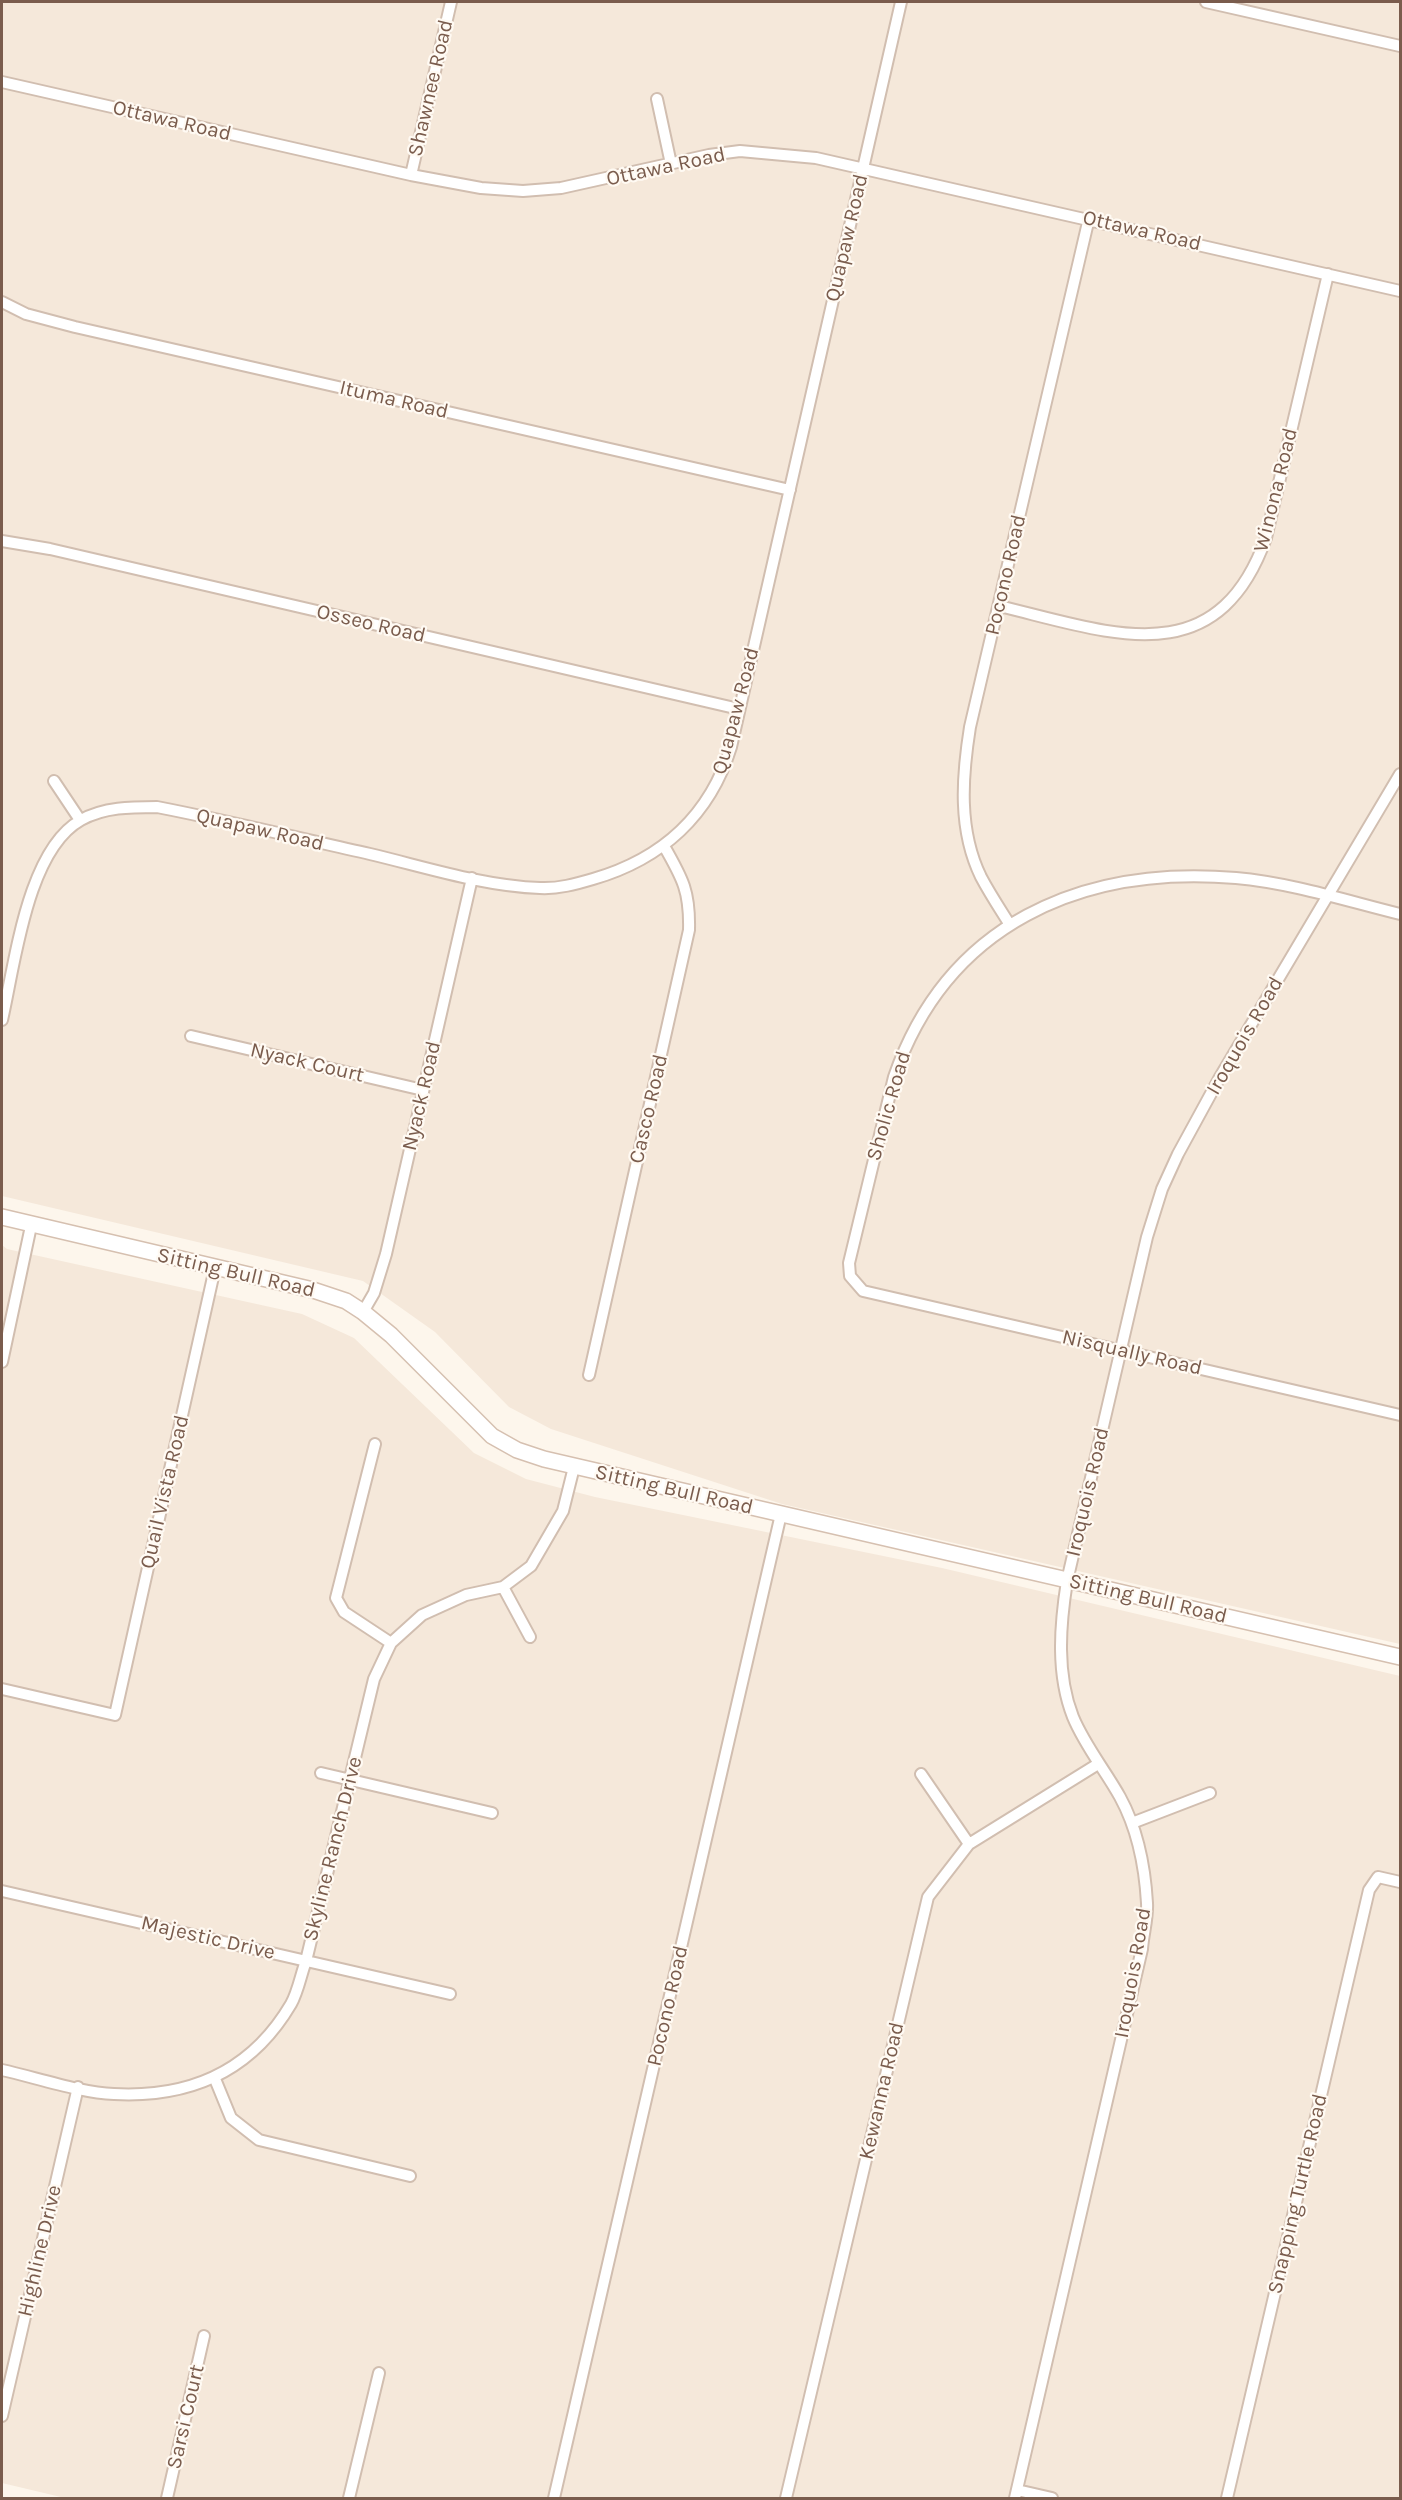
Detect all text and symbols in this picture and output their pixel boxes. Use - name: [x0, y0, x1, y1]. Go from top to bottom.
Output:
- street label: Shawnee Road: [403, 17, 459, 159]
- street label: Ottawa Road: [110, 95, 234, 147]
- street label: Ottawa Road: [604, 142, 728, 192]
- street label: Quapaw Road: [820, 172, 874, 304]
- street label: Ottawa Road: [1080, 205, 1204, 257]
- street label: Ituma Road: [337, 375, 451, 425]
- street label: Winona Road: [1248, 425, 1304, 555]
- street label: Pocono Road: [980, 512, 1032, 638]
- street label: Osseo Road: [314, 599, 428, 649]
- street label: Quapaw Road: [707, 645, 765, 777]
- street label: Quapaw Road: [194, 803, 326, 857]
- street label: Iroquois Road: [1201, 973, 1289, 1099]
- street label: Nyack Court: [248, 1038, 366, 1088]
- street label: Nyack Road: [397, 1039, 447, 1153]
- street label: Sholic Road: [861, 1048, 917, 1164]
- street label: Casco Road: [624, 1052, 674, 1166]
- street label: Sitting Bull Road: [155, 1243, 317, 1303]
- street label: Nisqually Road: [1059, 1325, 1205, 1381]
- street label: Quail Vista Road: [135, 1413, 195, 1571]
- street label: Iroquois Road: [1061, 1425, 1115, 1559]
- street label: Sitting Bull Road: [593, 1460, 755, 1520]
- street label: Sitting Bull Road: [1067, 1569, 1229, 1629]
- street label: Skyline Ranch Drive: [298, 1754, 368, 1944]
- street label: Iroquois Road: [1109, 1906, 1157, 2040]
- street label: Majestic Drive: [139, 1910, 277, 1966]
- street label: Pocono Road: [642, 1943, 694, 2069]
- street label: Kewanna Road: [854, 2020, 910, 2162]
- street label: Snapping Turtle Road: [1263, 2092, 1333, 2296]
- street label: Highline Drive: [13, 2183, 67, 2319]
- street label: Sarsi Court: [162, 2362, 210, 2472]

